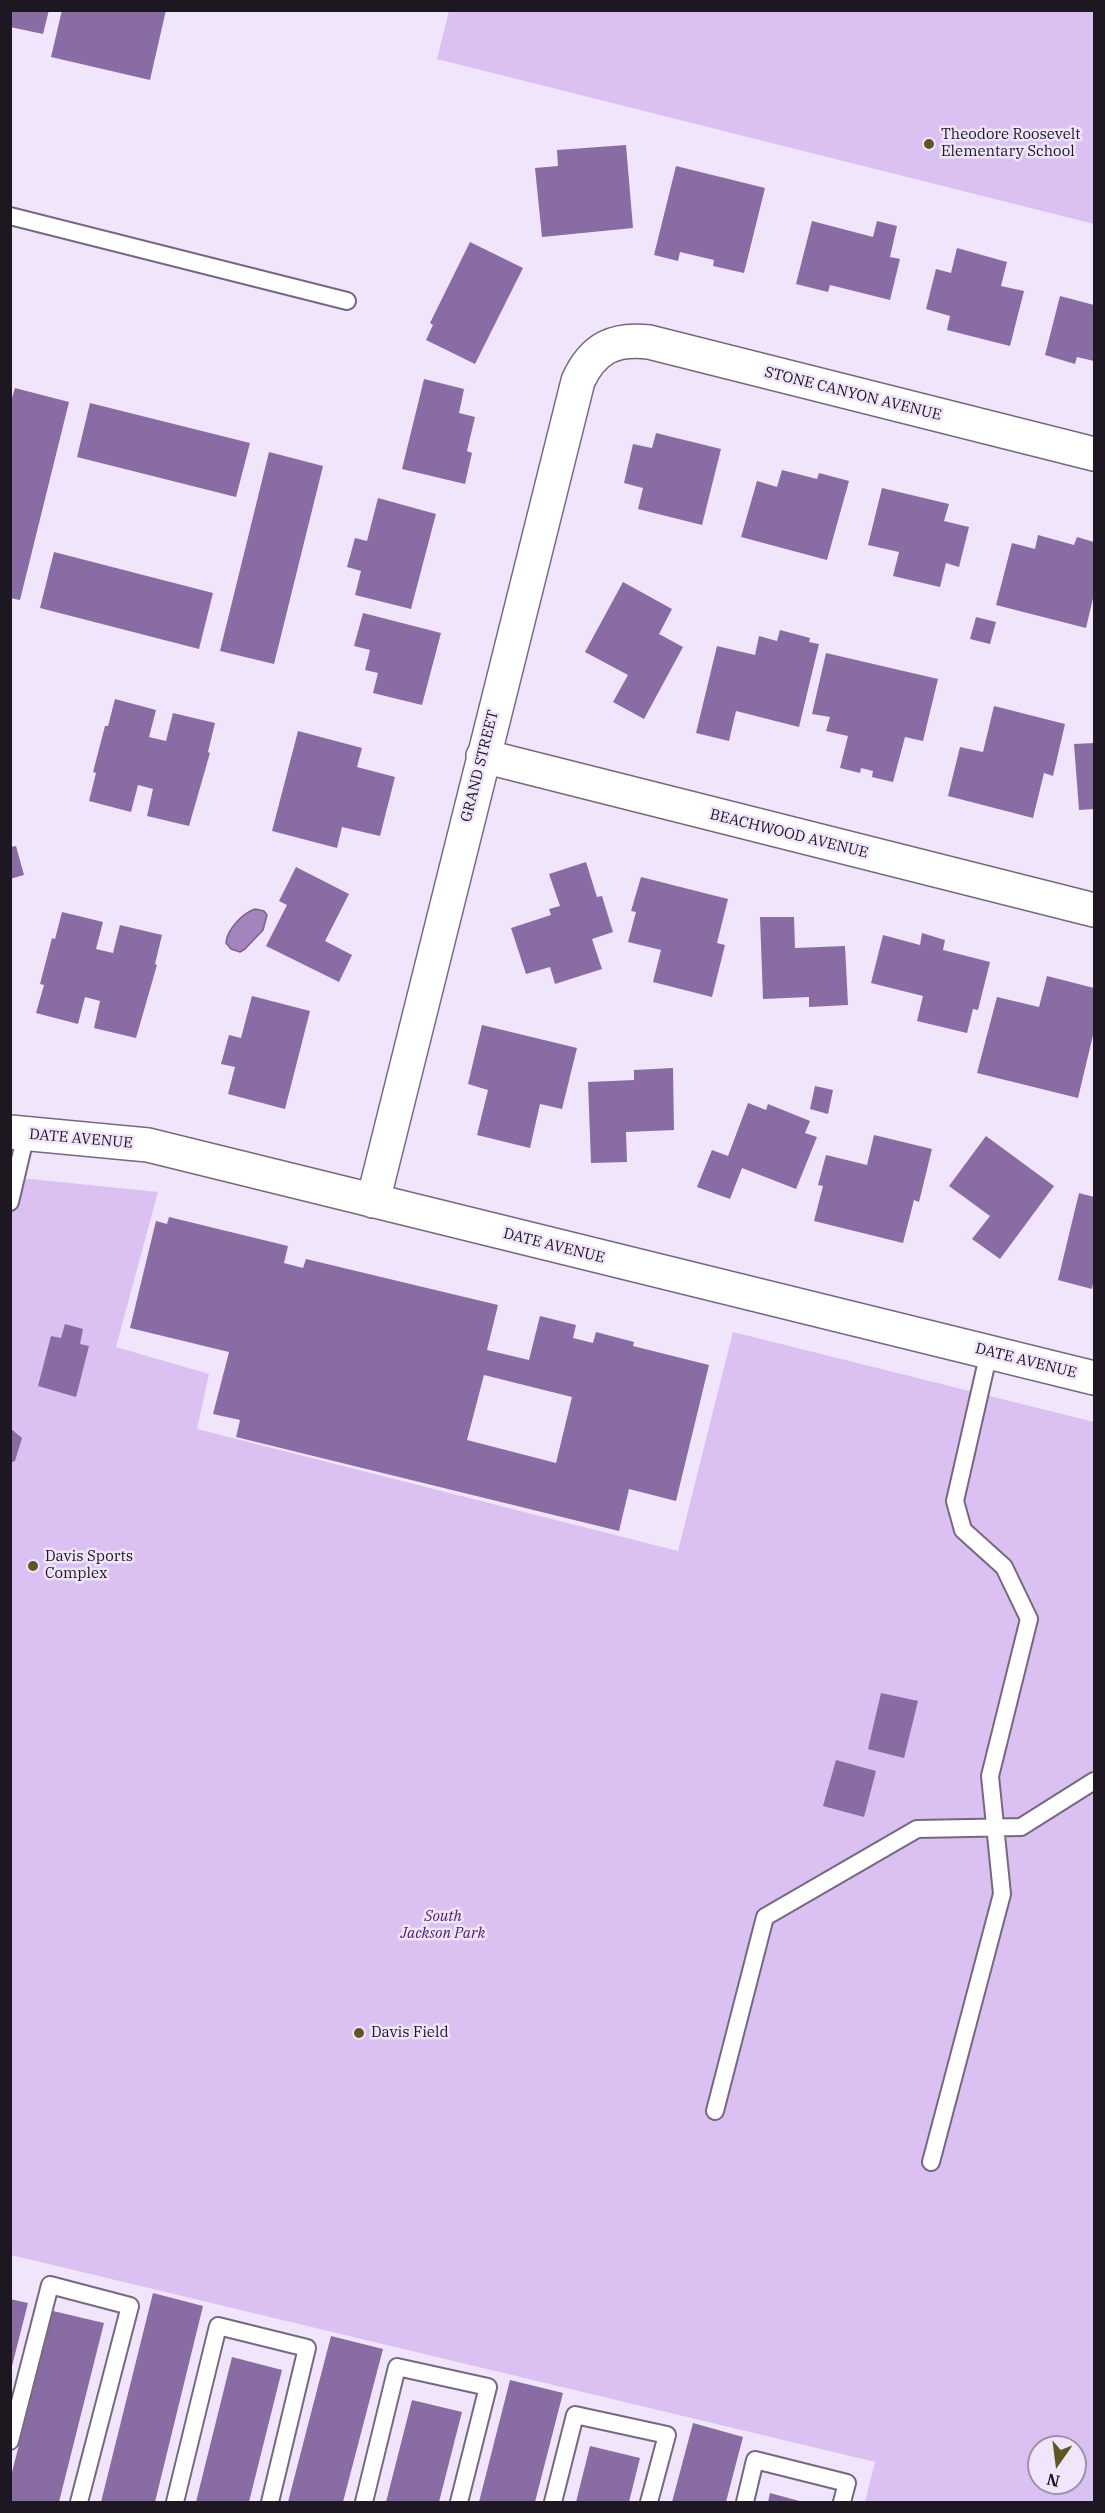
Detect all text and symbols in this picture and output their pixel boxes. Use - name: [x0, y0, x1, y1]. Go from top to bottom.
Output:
- place label: Theodore Roosevelt Elementary School: [941, 126, 1081, 161]
- marker: Theodore Roosevelt Elementary School: [922, 137, 936, 151]
- street label: STONE CANYON AVENUE: [763, 363, 943, 425]
- street label: GRAND STREET: [457, 708, 503, 824]
- street label: BEACHWOOD AVENUE: [708, 806, 870, 862]
- street label: DATE AVENUE: [28, 1126, 134, 1152]
- street label: DATE AVENUE: [501, 1225, 607, 1267]
- street label: DATE AVENUE: [973, 1340, 1079, 1382]
- place label: Davis Sports Complex: [45, 1548, 133, 1583]
- marker: Davis Sports Complex: [26, 1559, 40, 1573]
- park label: South Jackson Park: [400, 1908, 486, 1943]
- place label: Davis Field: [371, 2024, 449, 2042]
- marker: Davis Field: [352, 2026, 366, 2040]
- north arrow: [1027, 2435, 1087, 2495]
- text: N: [1045, 2469, 1062, 2492]

